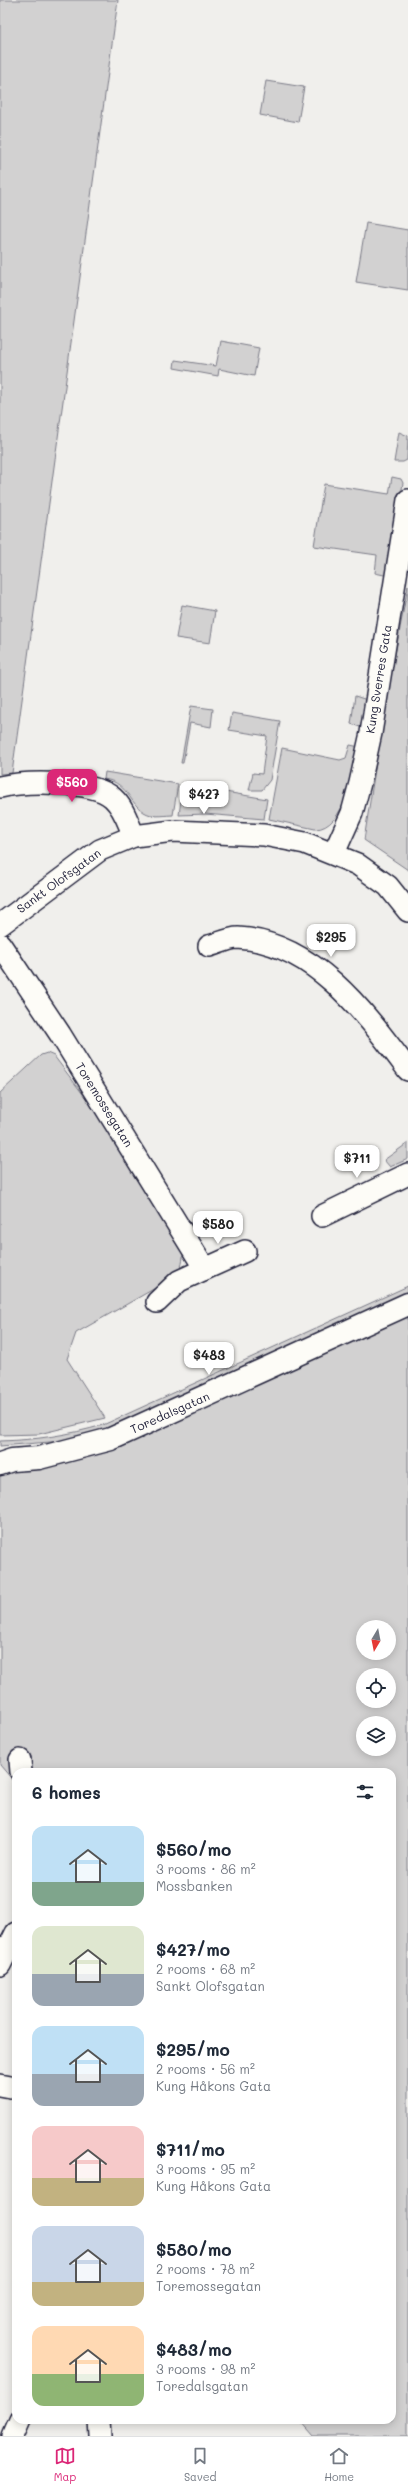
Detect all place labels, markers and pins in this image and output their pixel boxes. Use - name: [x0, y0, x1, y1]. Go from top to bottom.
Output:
- pin: $560: [48, 769, 96, 803]
- pin: $427: [180, 781, 228, 815]
- pin: $295: [307, 924, 355, 958]
- pin: $711: [333, 1145, 381, 1179]
- pin: $580: [194, 1211, 242, 1245]
- pin: $483: [185, 1342, 233, 1376]

